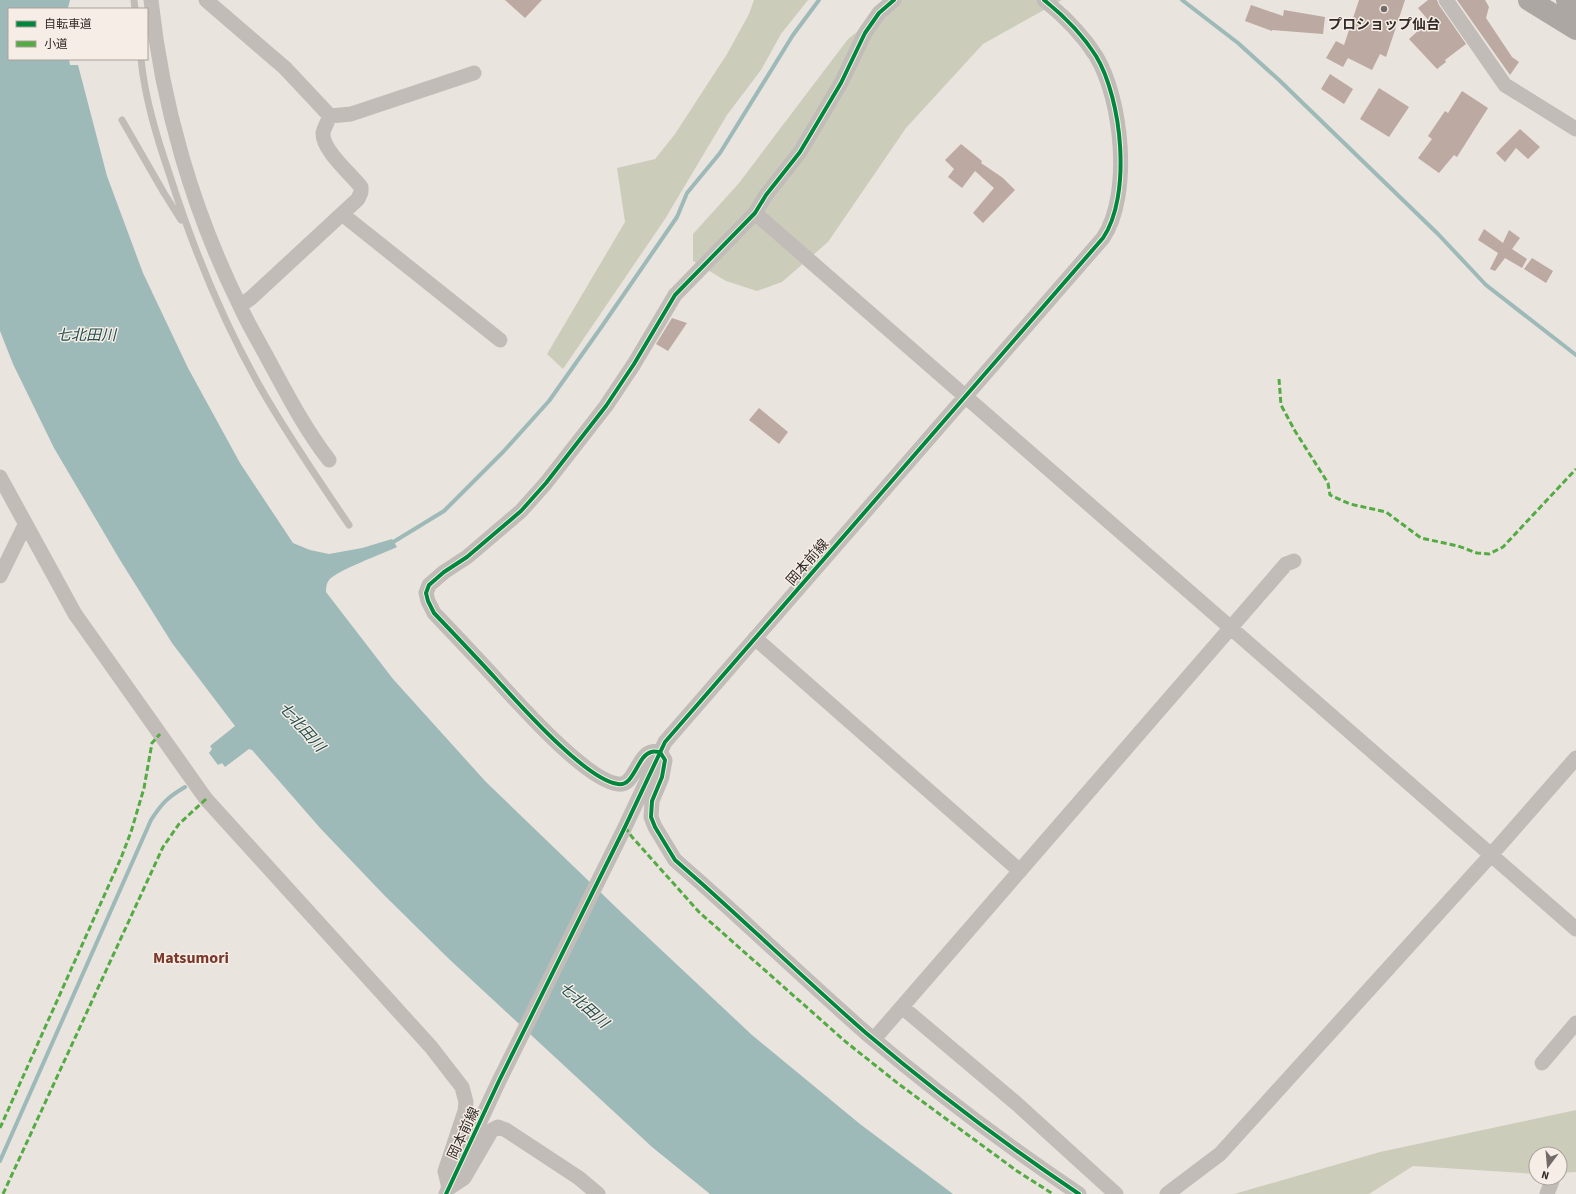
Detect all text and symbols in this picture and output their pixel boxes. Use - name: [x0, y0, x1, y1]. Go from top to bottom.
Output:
- marker: プロショップ仙台: [1379, 4, 1389, 14]
- legend: [8, 8, 148, 60]
- place label: プロショップ仙台: [1328, 15, 1440, 35]
- text: 自転車道: [44, 16, 92, 33]
- text: 小道: [44, 36, 68, 53]
- water label: 七北田川: [56, 325, 118, 346]
- street label: 岡本前線: [782, 535, 834, 590]
- water label: 七北田川: [274, 698, 331, 758]
- district label: Matsumori: [153, 947, 229, 969]
- water label: 七北田川: [554, 977, 614, 1035]
- street label: 岡本前線: [443, 1104, 485, 1163]
- north arrow: [1528, 1146, 1568, 1186]
- text: N: [1540, 1167, 1551, 1183]

